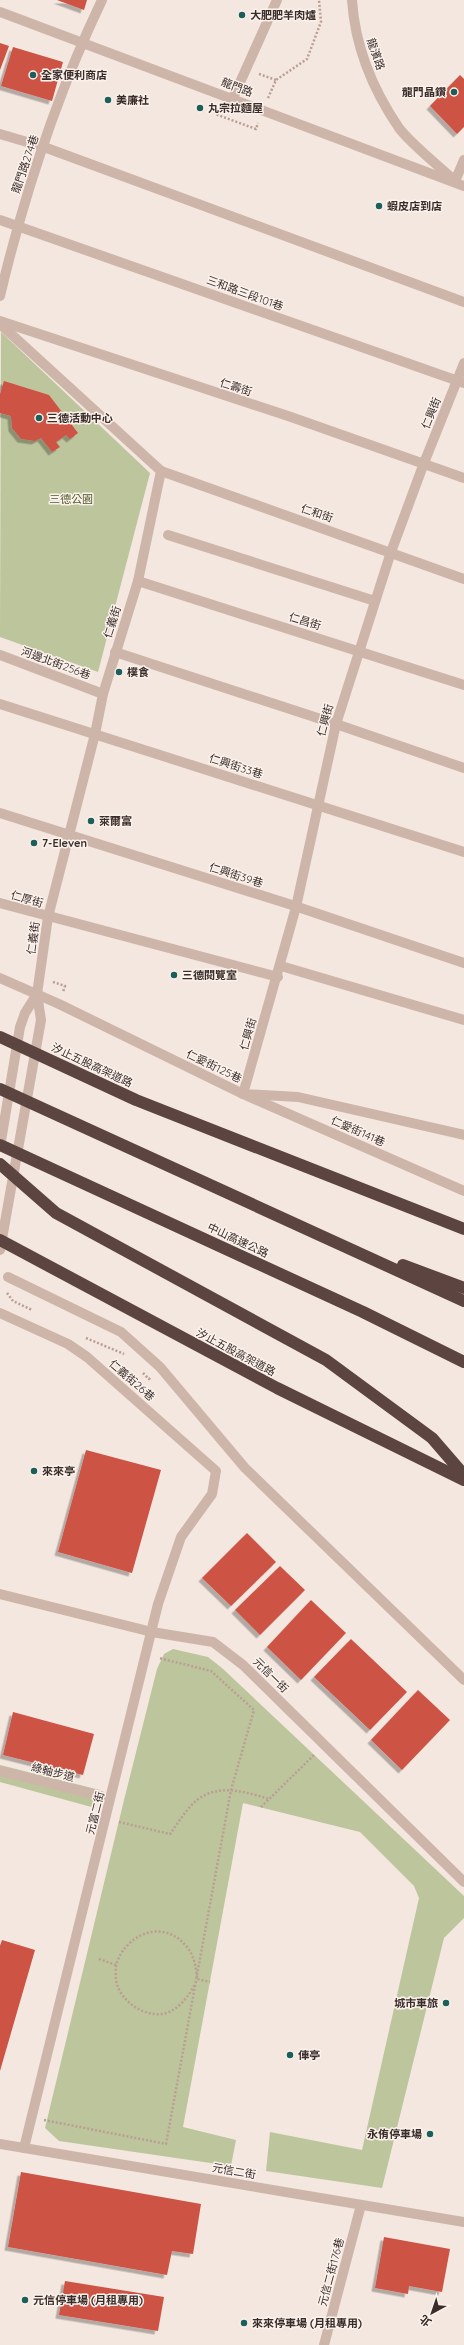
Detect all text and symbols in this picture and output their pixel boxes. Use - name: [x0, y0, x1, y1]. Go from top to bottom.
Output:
- place label: 大肥肥羊肉爐: [250, 8, 316, 22]
- marker: 大肥肥羊肉爐: [237, 10, 247, 20]
- street label: 龍濱路: [364, 36, 388, 72]
- place label: 全家便利商店: [41, 68, 107, 82]
- marker: 全家便利商店: [28, 70, 38, 80]
- street label: 龍門路: [219, 75, 255, 99]
- place label: 龍門晶鑽: [402, 85, 446, 99]
- marker: 龍門晶鑽: [449, 87, 459, 97]
- place label: 美廉社: [116, 93, 149, 107]
- marker: 美廉社: [103, 95, 113, 105]
- place label: 丸宗拉麵屋: [208, 101, 263, 115]
- marker: 丸宗拉麵屋: [195, 103, 205, 113]
- street label: 龍門路274巷: [8, 133, 42, 195]
- place label: 蝦皮店到店: [387, 199, 442, 213]
- marker: 蝦皮店到店: [374, 201, 384, 211]
- street label: 三和路三段101巷: [205, 273, 285, 313]
- street label: 仁壽街: [218, 375, 254, 399]
- street label: 仁興街: [418, 395, 444, 431]
- place label: 三德活動中心: [47, 411, 113, 425]
- marker: 三德活動中心: [34, 413, 44, 423]
- park label: 三德公園: [49, 492, 93, 506]
- street label: 仁和街: [299, 501, 335, 525]
- street label: 仁義街: [100, 604, 124, 640]
- street label: 仁昌街: [287, 609, 323, 633]
- street label: 河邊北街256巷: [19, 644, 93, 682]
- place label: 樸食: [127, 665, 149, 679]
- marker: 樸食: [114, 667, 124, 677]
- street label: 仁興街: [314, 702, 336, 738]
- street label: 仁興街33巷: [207, 751, 265, 781]
- place label: 萊爾富: [99, 814, 132, 828]
- marker: 萊爾富: [86, 816, 96, 826]
- place label: 7-Eleven: [42, 836, 87, 850]
- marker: 7-Eleven: [29, 838, 39, 848]
- street label: 仁興街39巷: [207, 860, 265, 890]
- street label: 仁厚街: [9, 888, 45, 910]
- street label: 仁義街: [24, 921, 42, 955]
- place label: 三德閱覽室: [182, 968, 237, 982]
- marker: 三德閱覽室: [169, 970, 179, 980]
- street label: 仁興街: [237, 1016, 259, 1052]
- street label: 汐止五股高架道路: [49, 1040, 135, 1090]
- street label: 仁愛街125巷: [184, 1047, 244, 1085]
- street label: 仁愛街141巷: [329, 1113, 387, 1149]
- street label: 中山高速公路: [205, 1220, 271, 1260]
- street label: 汐止五股高架道路: [194, 1325, 278, 1379]
- street label: 仁義街26巷: [106, 1356, 158, 1404]
- place label: 來來亭: [42, 1464, 75, 1478]
- marker: 來來亭: [29, 1466, 39, 1476]
- street label: 元信一街: [250, 1654, 292, 1696]
- street label: 綠軸步道: [30, 1760, 76, 1784]
- street label: 元富二街: [83, 1790, 107, 1836]
- place label: 城市車旅: [394, 1996, 438, 2010]
- marker: 城市車旅: [441, 1998, 451, 2008]
- place label: 俥亭: [298, 2048, 320, 2062]
- marker: 俥亭: [285, 2050, 295, 2060]
- place label: 永侑停車場: [367, 2127, 422, 2141]
- marker: 永侑停車場: [425, 2129, 435, 2139]
- street label: 元信二街: [211, 2160, 257, 2182]
- street label: 元信二街176巷: [315, 2236, 347, 2308]
- place label: 元信停車場 (月租專用): [33, 2293, 143, 2307]
- north arrow: [412, 2293, 452, 2333]
- marker: 元信停車場 (月租專用): [20, 2295, 30, 2305]
- text: 北: [417, 2312, 434, 2330]
- place label: 來來停車場 (月租專用): [252, 2316, 362, 2330]
- marker: 來來停車場 (月租專用): [239, 2318, 249, 2328]

